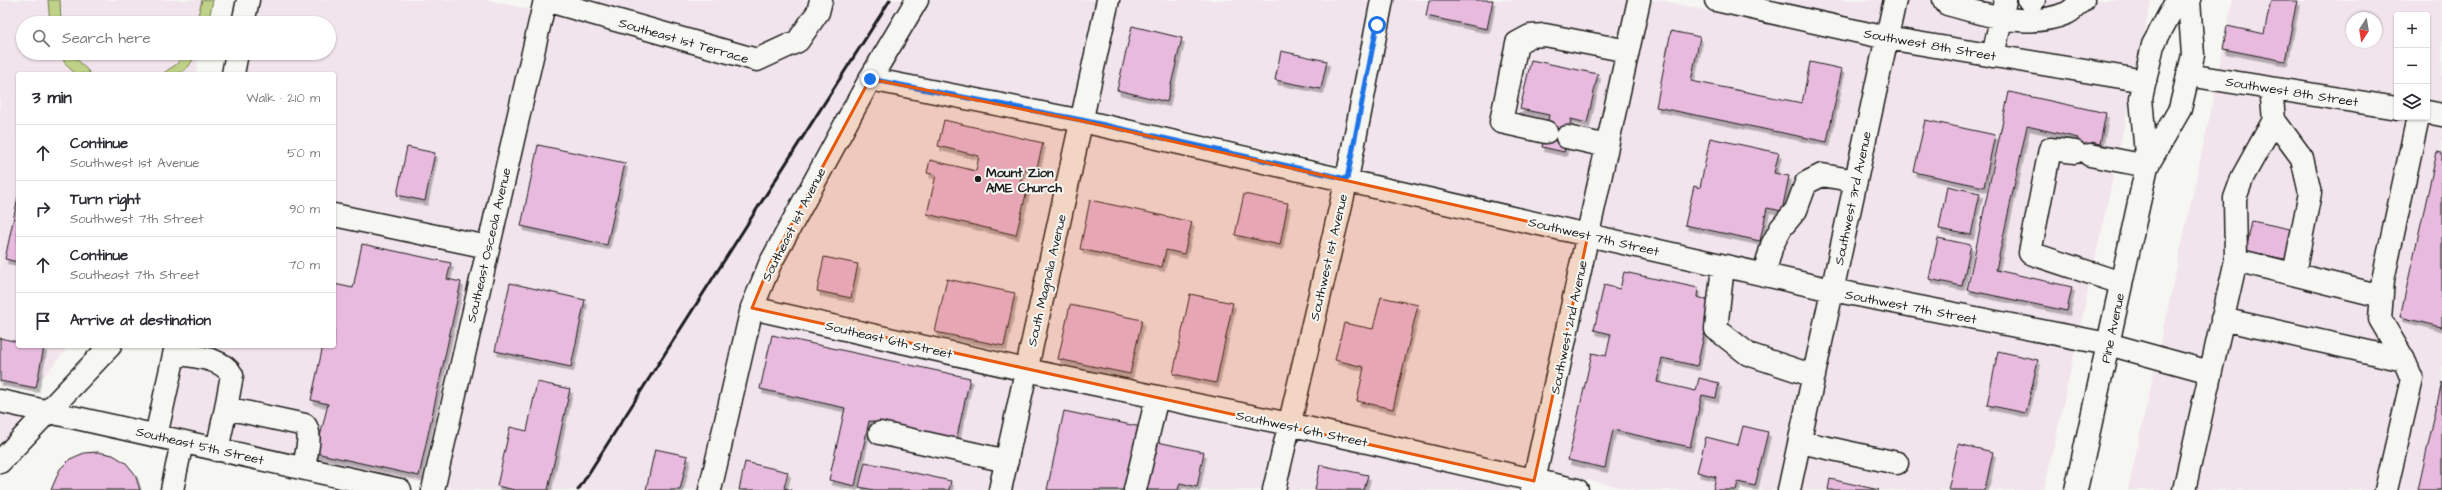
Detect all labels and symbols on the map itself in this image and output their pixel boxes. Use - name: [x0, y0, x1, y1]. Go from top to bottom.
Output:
- north arrow: [2346, 12, 2382, 48]
- street label: Southeast 1st Terrace: [617, 14, 751, 68]
- route start: [1368, 16, 1386, 34]
- street label: Southwest 8th Street: [1862, 24, 1998, 66]
- route end: [861, 70, 879, 88]
- street label: Southwest 8th Street: [2224, 73, 2360, 111]
- street label: Southwest 3rd Avenue: [1830, 130, 1876, 267]
- street label: Southeast 1st Avenue: [757, 164, 830, 284]
- place label: Mount Zion AME Church: [986, 164, 1063, 197]
- street label: Southeast Osceola Avenue: [462, 166, 516, 324]
- marker: Mount Zion AME Church: [973, 174, 983, 184]
- street label: Southwest 1st Avenue: [1306, 192, 1352, 322]
- street label: South Magnolia Avenue: [1023, 212, 1072, 348]
- street label: Southwest 7th Street: [1527, 213, 1662, 261]
- street label: Southwest 2nd Avenue: [1546, 259, 1592, 396]
- street label: Southwest 7th Street: [1844, 285, 1979, 329]
- street label: Pine Avenue: [2097, 291, 2129, 365]
- street label: Southeast 6th Street: [824, 317, 955, 364]
- street label: Southwest 6th Street: [1235, 406, 1370, 452]
- street label: Southeast 5th Street: [134, 422, 266, 470]

